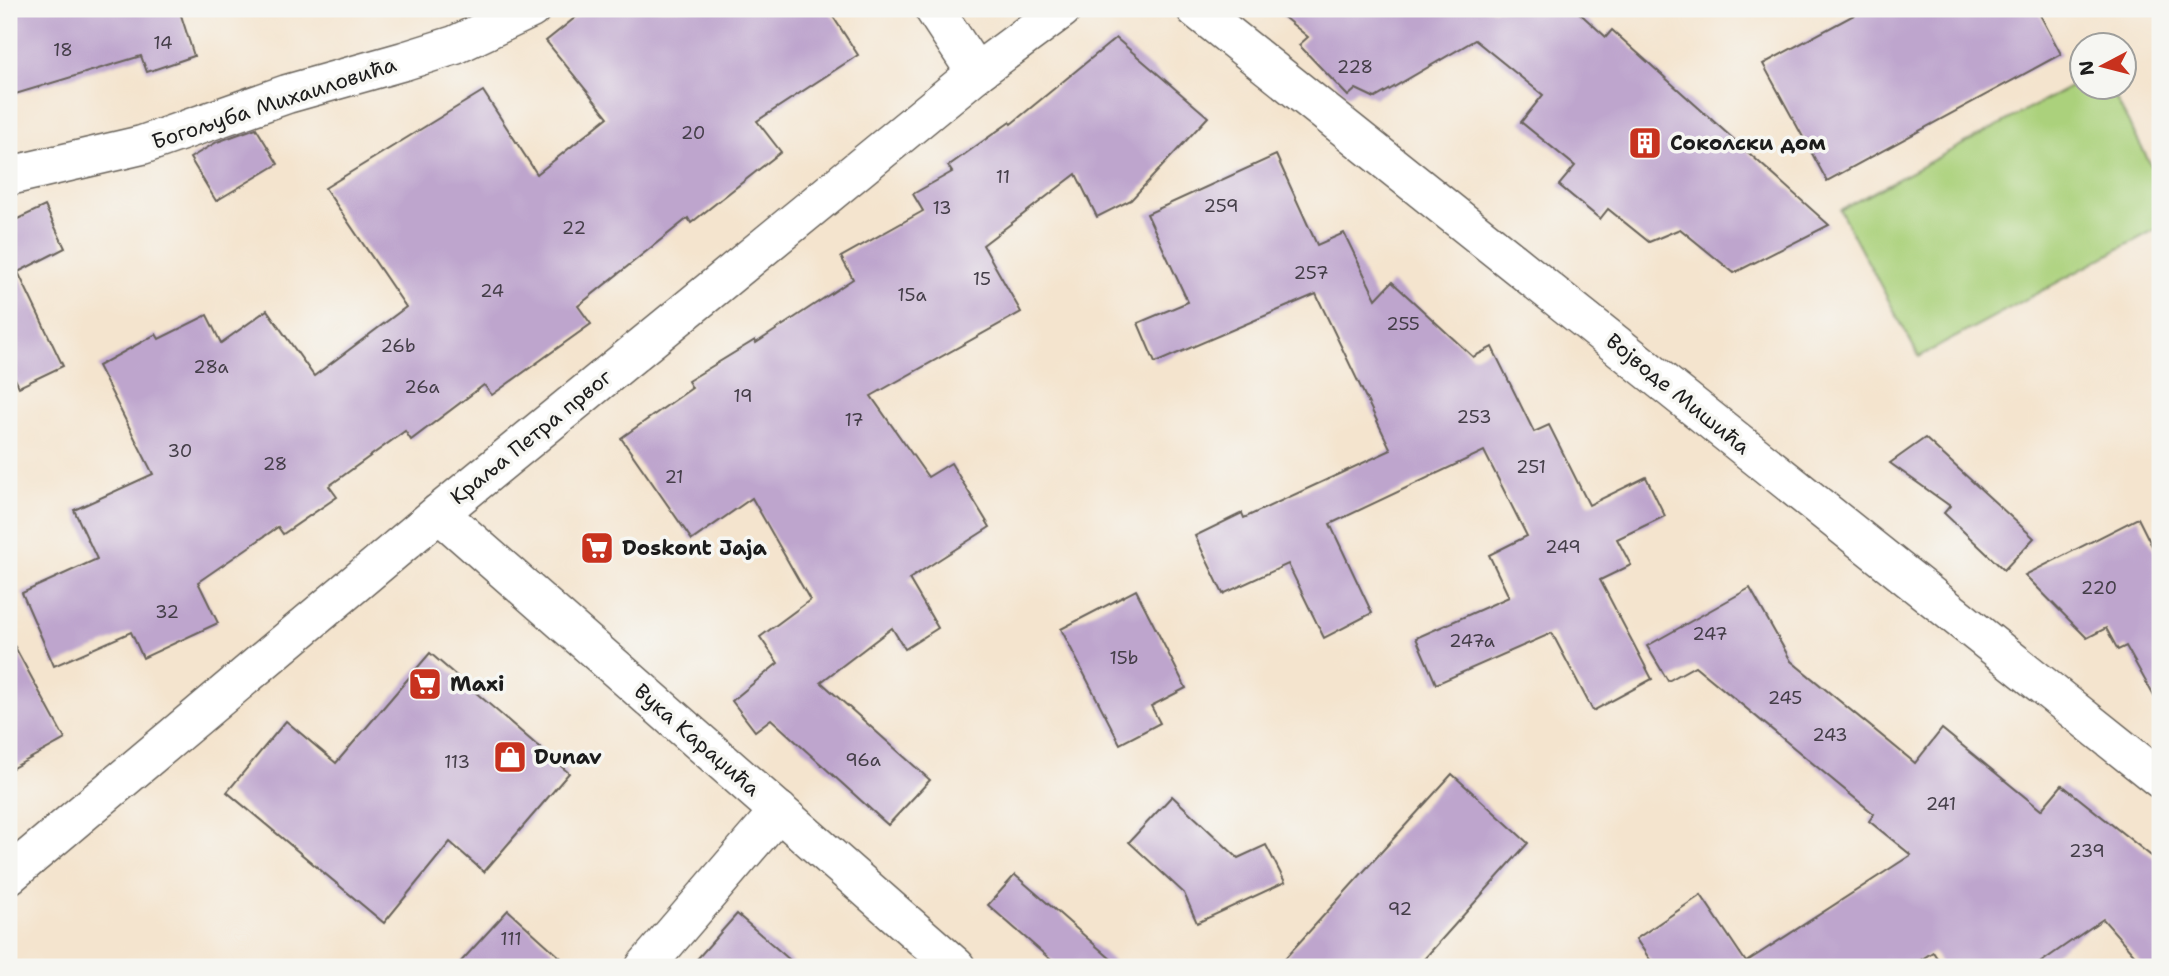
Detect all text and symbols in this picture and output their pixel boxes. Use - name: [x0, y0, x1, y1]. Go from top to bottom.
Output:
- house number: 14: [153, 31, 173, 55]
- north arrow: [2068, 32, 2138, 102]
- house number: 18: [53, 38, 73, 62]
- street label: Богољуба Михаиловића: [148, 50, 400, 156]
- house number: 228: [1337, 55, 1373, 79]
- text: N: [2073, 59, 2100, 77]
- house number: 20: [681, 121, 705, 145]
- building icon: Соколски дом: [1626, 124, 1664, 162]
- place label: Соколски дом: [1670, 129, 1826, 157]
- house number: 11: [996, 165, 1010, 189]
- house number: 259: [1203, 194, 1239, 218]
- house number: 13: [932, 196, 952, 220]
- house number: 22: [562, 216, 586, 240]
- house number: 257: [1294, 261, 1328, 285]
- house number: 15: [973, 267, 991, 291]
- house number: 24: [480, 279, 504, 303]
- house number: 15a: [897, 283, 927, 307]
- house number: 255: [1386, 312, 1420, 336]
- street label: Војводе Мишића: [1600, 327, 1756, 461]
- house number: 26b: [380, 334, 416, 358]
- house number: 28a: [193, 355, 229, 379]
- street label: Краља Петра првог: [444, 363, 618, 511]
- house number: 26a: [404, 375, 440, 399]
- house number: 19: [733, 384, 753, 408]
- house number: 253: [1456, 405, 1492, 429]
- house number: 17: [844, 408, 864, 432]
- house number: 30: [168, 439, 192, 463]
- house number: 28: [263, 452, 287, 476]
- house number: 251: [1516, 455, 1546, 479]
- house number: 21: [664, 465, 684, 489]
- supermarket icon: Doskont Jaja: [578, 529, 616, 567]
- place label: Doskont Jaja: [622, 534, 768, 562]
- house number: 249: [1545, 535, 1581, 559]
- house number: 220: [2081, 576, 2117, 600]
- house number: 32: [155, 600, 179, 624]
- house number: 247: [1692, 622, 1728, 646]
- house number: 247a: [1449, 629, 1495, 653]
- house number: 15b: [1110, 646, 1138, 670]
- supermarket icon: Maxi: [406, 665, 444, 703]
- place label: Maxi: [450, 670, 505, 698]
- street label: Вука Караџића: [628, 678, 766, 802]
- house number: 245: [1768, 686, 1802, 710]
- house number: 243: [1812, 723, 1848, 747]
- shop icon: Dunav: [491, 738, 529, 776]
- place label: Dunav: [534, 743, 602, 771]
- house number: 96a: [845, 748, 881, 772]
- house number: 113: [444, 750, 470, 774]
- house number: 241: [1926, 792, 1956, 816]
- house number: 239: [2069, 839, 2105, 863]
- house number: 92: [1388, 897, 1412, 921]
- house number: 111: [500, 927, 522, 951]

